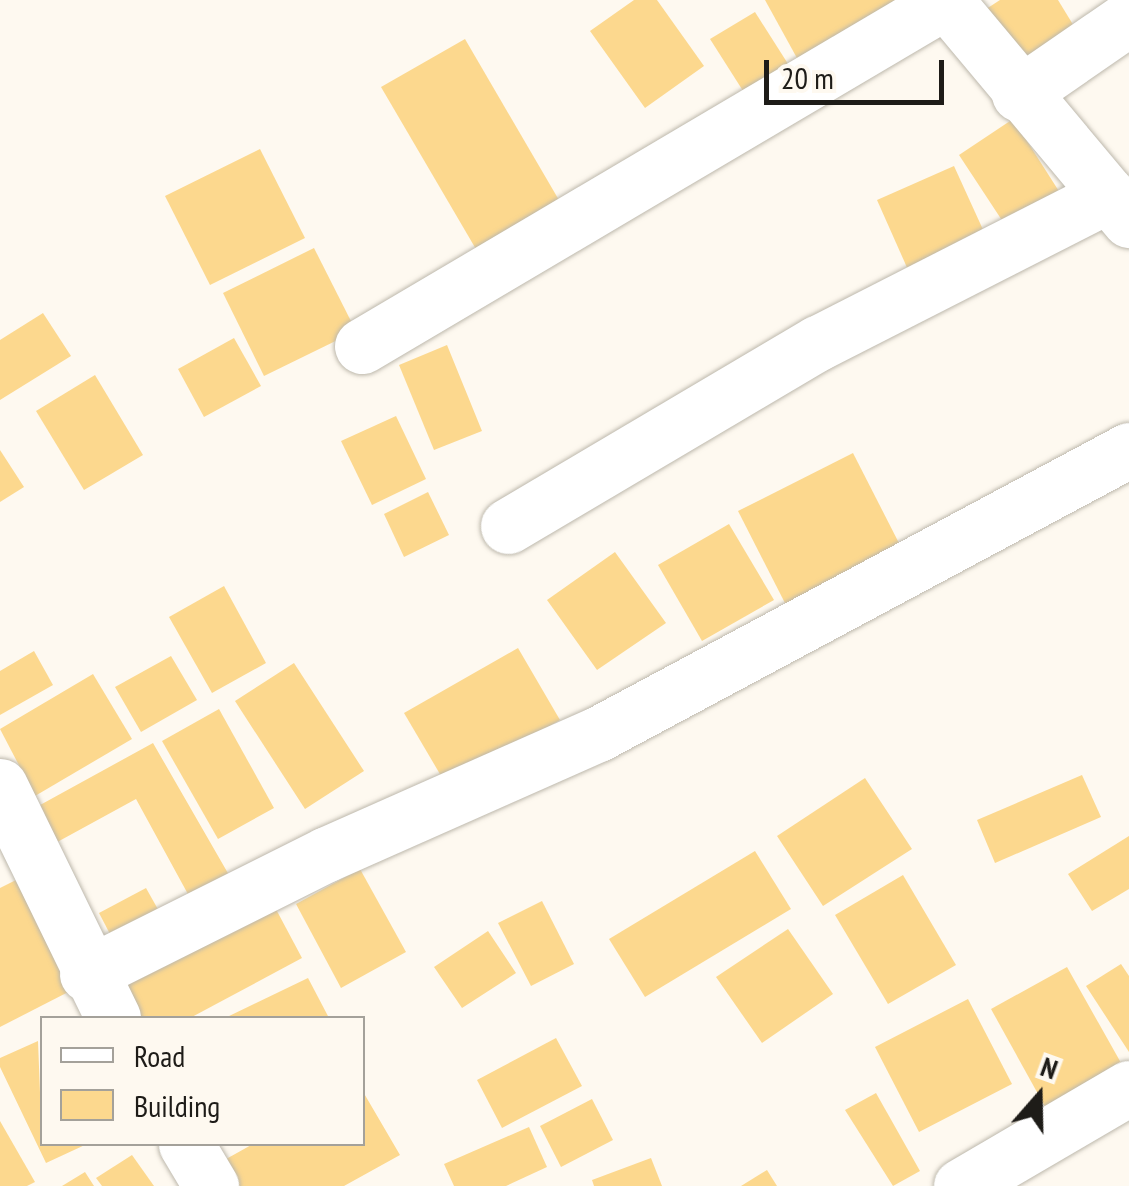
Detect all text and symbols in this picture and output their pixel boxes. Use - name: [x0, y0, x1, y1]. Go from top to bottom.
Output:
- scale bar: [769, 40, 949, 102]
- text: 20 m: [781, 58, 834, 97]
- legend: [40, 1016, 365, 1146]
- text: Road: [134, 1036, 185, 1075]
- north arrow: [989, 1046, 1089, 1146]
- text: N: [1036, 1047, 1063, 1087]
- text: Building: [134, 1086, 220, 1125]

